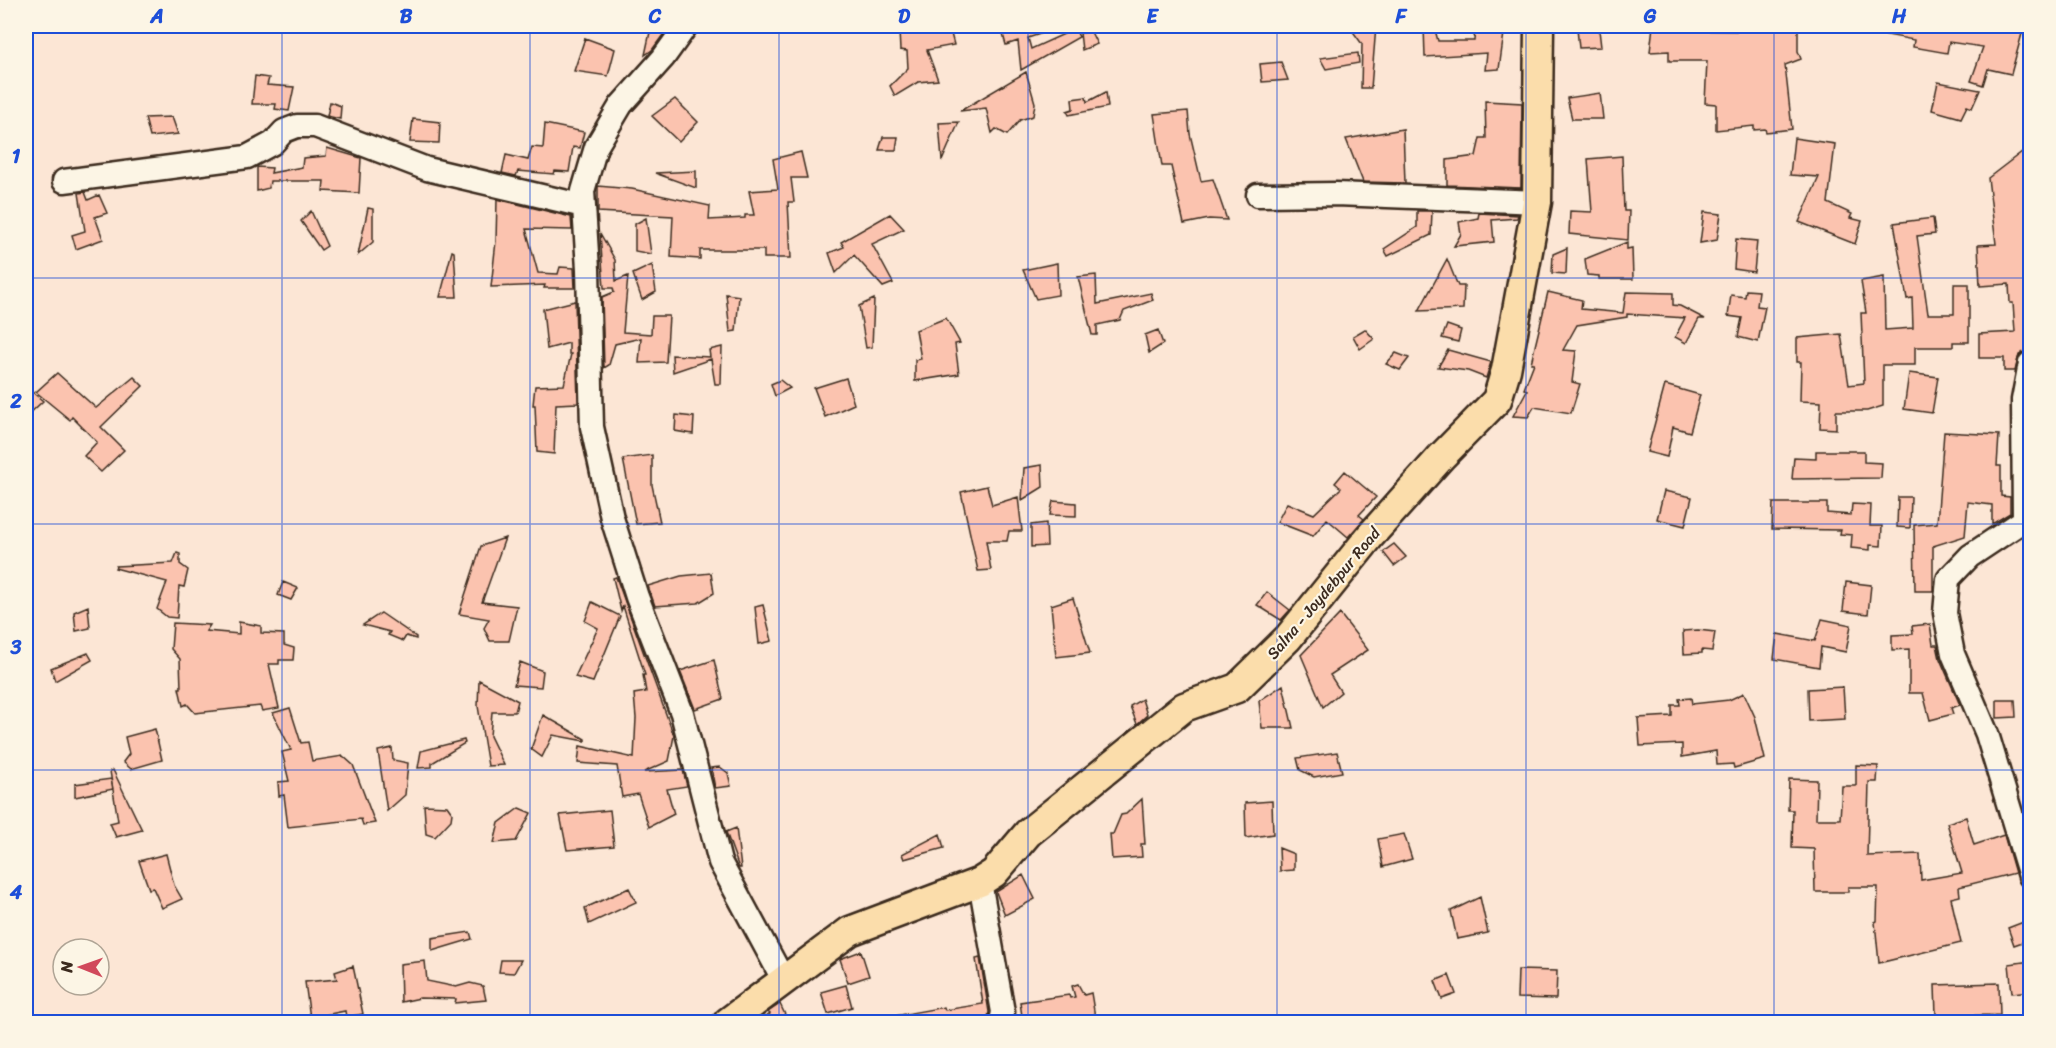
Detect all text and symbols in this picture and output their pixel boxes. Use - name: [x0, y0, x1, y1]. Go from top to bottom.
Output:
- text: A: [149, 0, 164, 34]
- text: B: [400, 0, 413, 34]
- text: C: [648, 0, 662, 34]
- text: D: [898, 0, 911, 34]
- text: E: [1146, 0, 1159, 34]
- text: F: [1395, 0, 1408, 34]
- text: G: [1643, 0, 1657, 34]
- text: H: [1891, 0, 1907, 34]
- text: 1: [12, 139, 21, 174]
- text: 2: [9, 384, 22, 419]
- street label: Salna - Joydebpur Road: [1259, 519, 1389, 666]
- text: 3: [10, 630, 22, 665]
- text: 4: [9, 875, 23, 910]
- north arrow: [51, 937, 111, 997]
- text: N: [52, 960, 81, 974]

